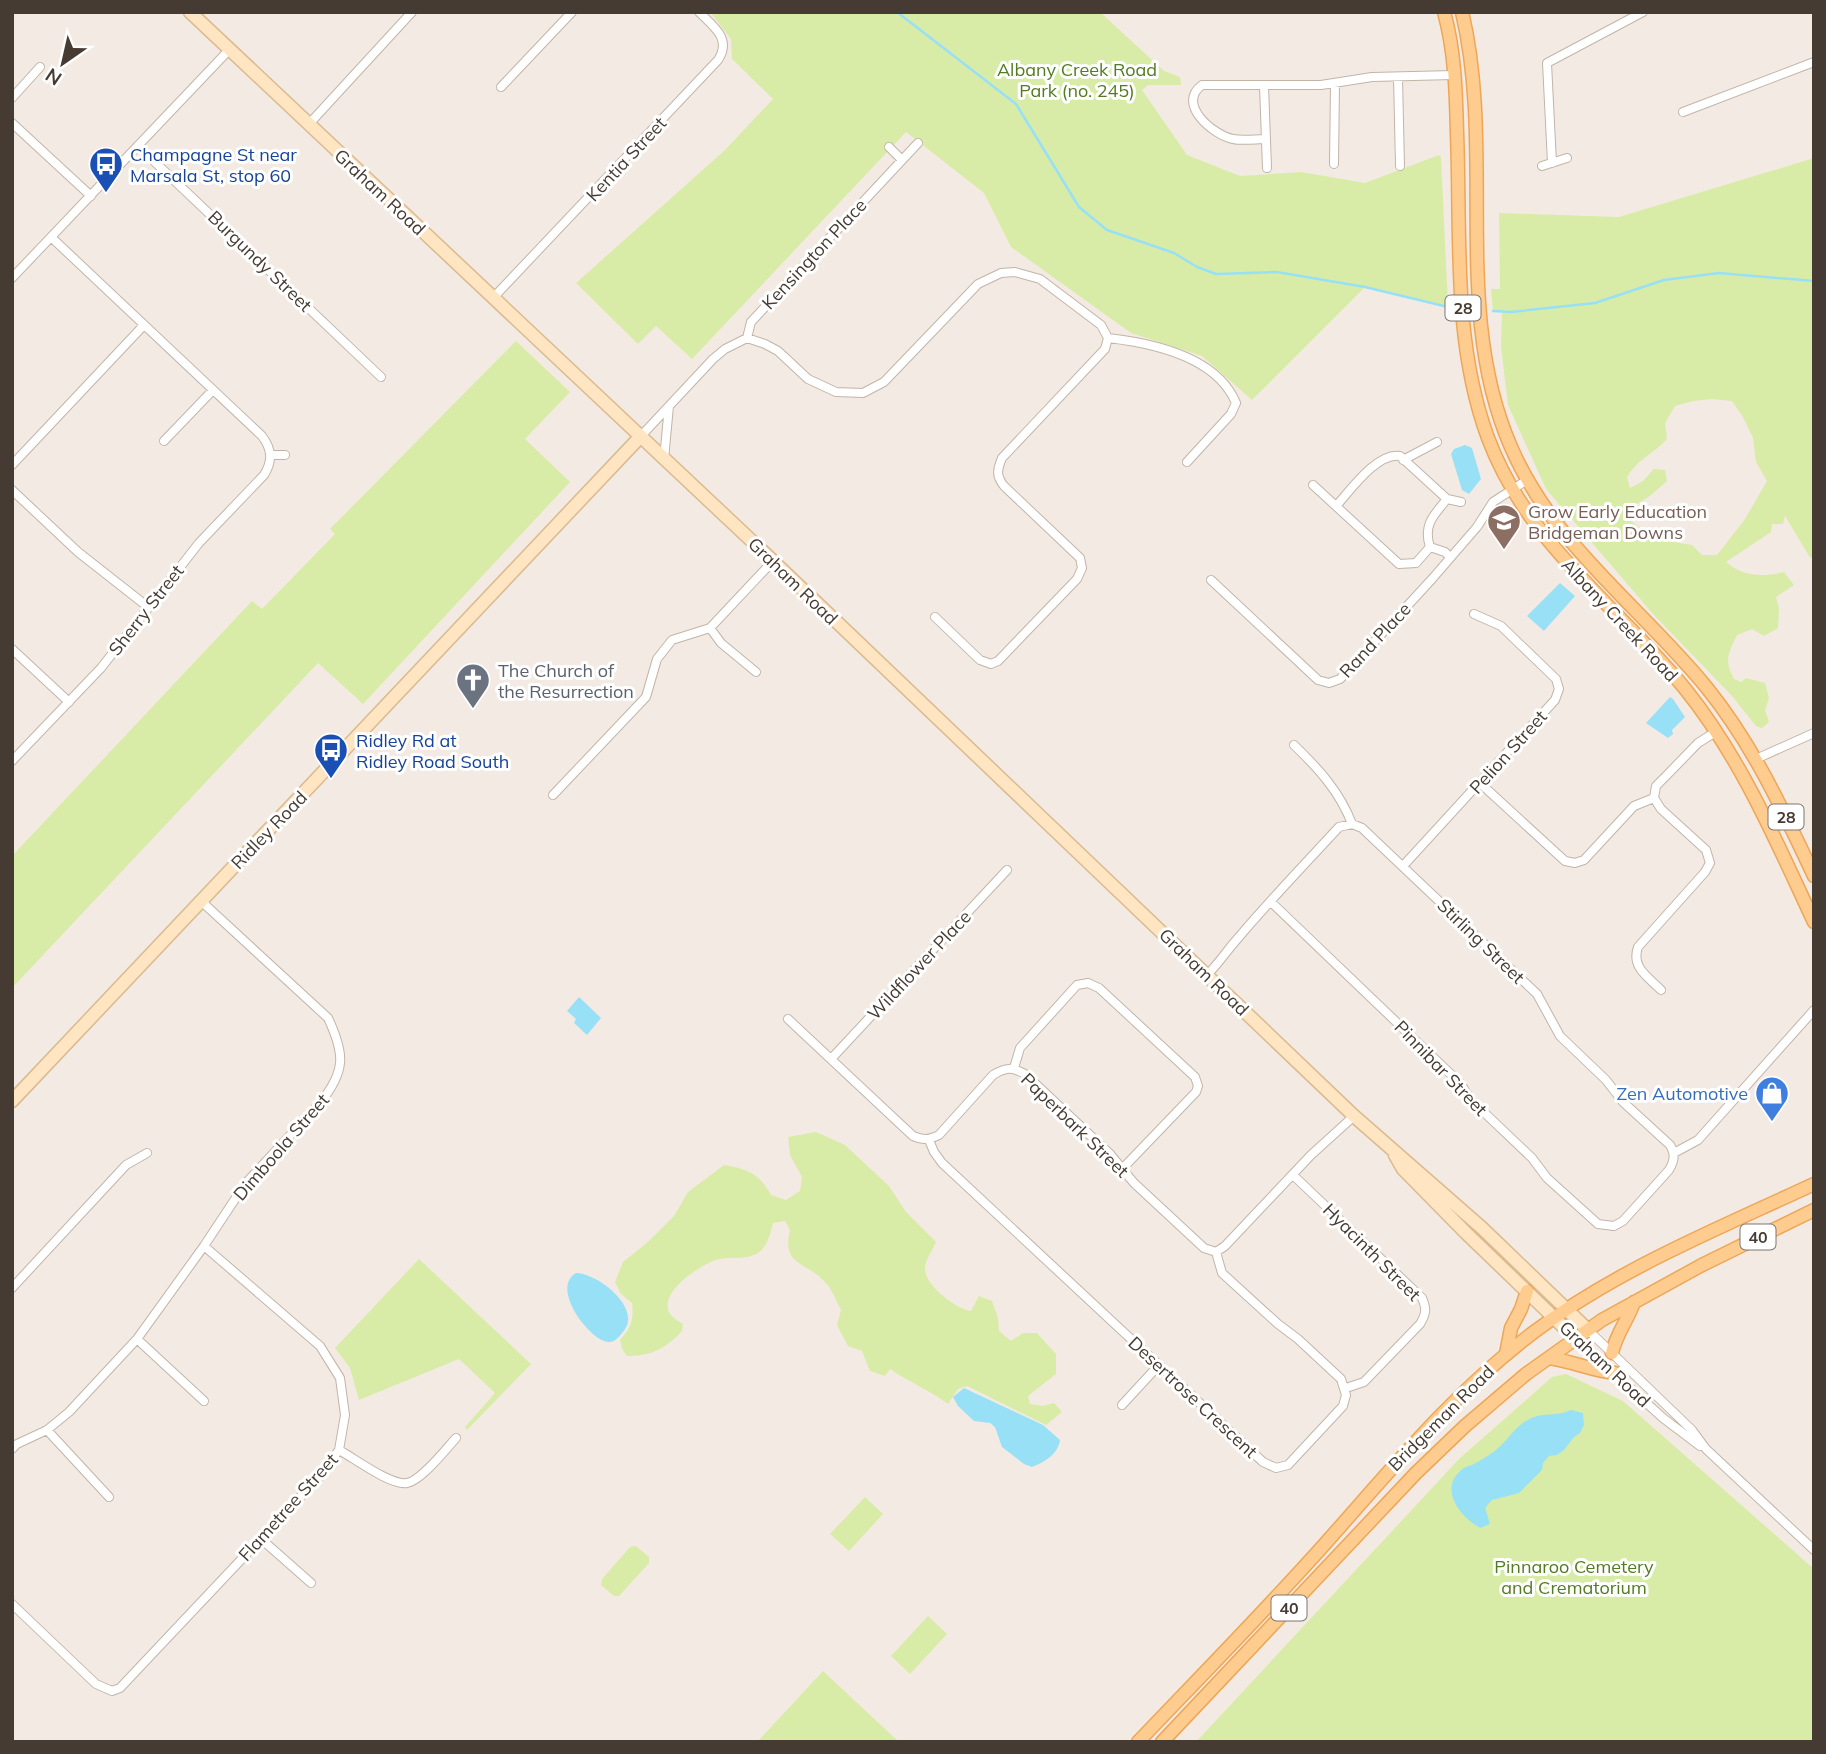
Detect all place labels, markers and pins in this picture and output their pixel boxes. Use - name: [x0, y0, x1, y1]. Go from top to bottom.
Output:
- place label: Champagne St near Marsala St, stop 60: [130, 143, 297, 187]
- bus stop icon: Champagne St near Marsala St, stop 60: [87, 145, 125, 194]
- place label: Grow Early Education Bridgeman Downs: [1528, 500, 1707, 544]
- school or university icon: Grow Early Education Bridgeman Downs: [1485, 502, 1523, 551]
- place label: The Church of the Resurrection: [498, 659, 634, 703]
- church icon: The Church of the Resurrection: [454, 661, 492, 710]
- place label: Ridley Rd at Ridley Road South: [356, 729, 509, 773]
- bus stop icon: Ridley Rd at Ridley Road South: [312, 731, 350, 780]
- shop icon: Zen Automotive: [1753, 1074, 1791, 1123]
- place label: Zen Automotive: [1617, 1082, 1748, 1105]

